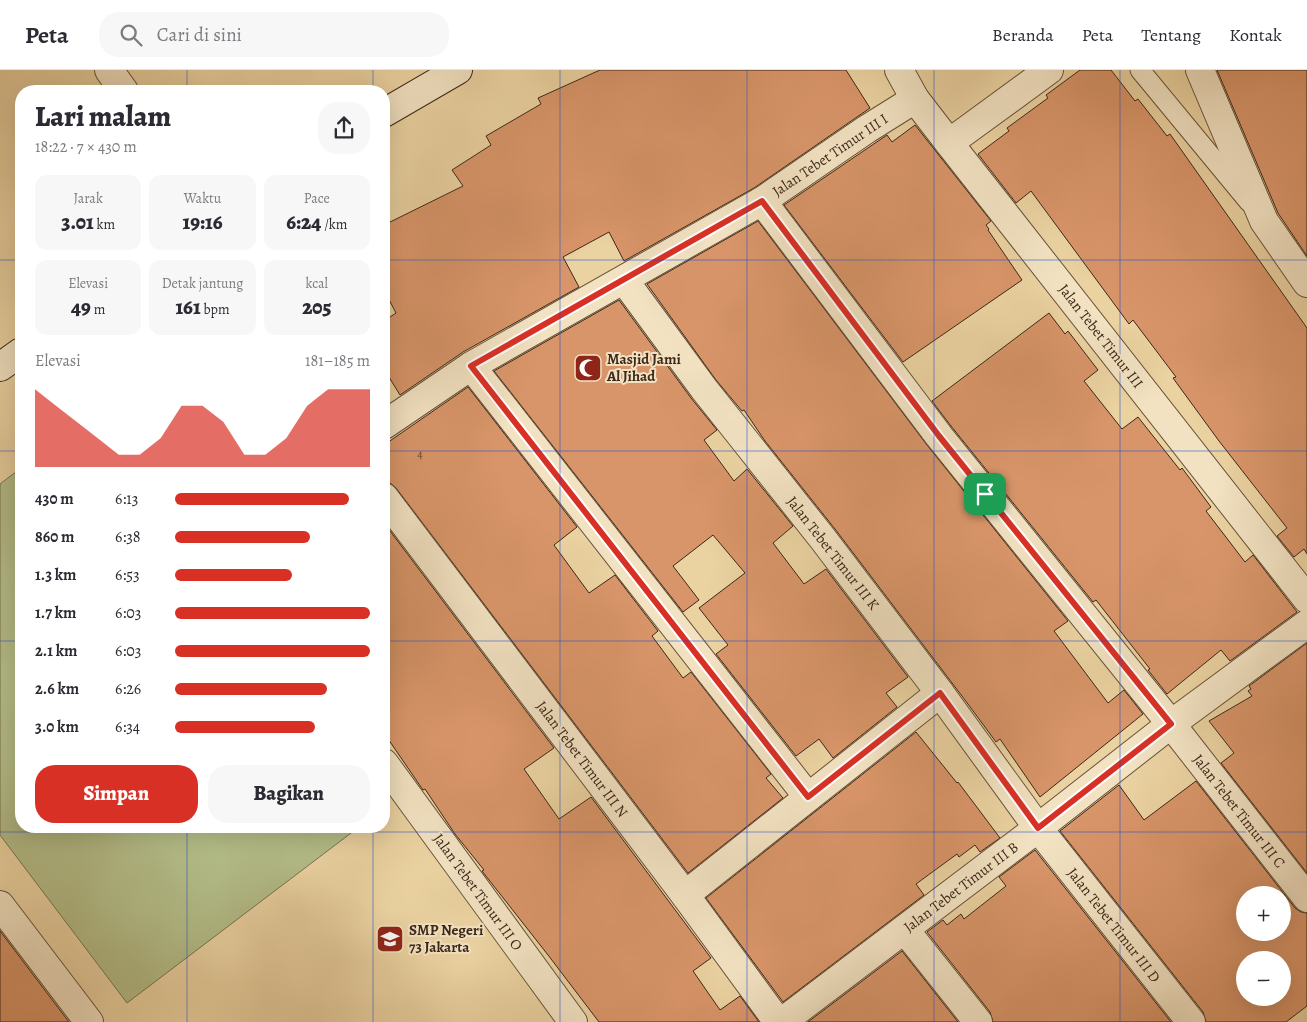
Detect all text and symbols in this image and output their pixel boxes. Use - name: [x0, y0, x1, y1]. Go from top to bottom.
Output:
- search box: [99, 12, 449, 57]
- text: Peta: [25, 19, 69, 51]
- icon: search: [117, 21, 145, 49]
- text: Cari di sini: [157, 22, 242, 48]
- text: Beranda: [992, 23, 1054, 47]
- text: Peta: [1082, 23, 1113, 47]
- text: Tentang: [1141, 23, 1201, 47]
- text: Kontak: [1229, 23, 1282, 47]
- text: Lari malam: [35, 98, 171, 136]
- button: share: [318, 102, 370, 154]
- street label: Jalan Tebet Timur III I: [768, 109, 892, 201]
- text: 18:22 · 7 × 430 m: [35, 136, 137, 158]
- text: Jarak: [73, 189, 103, 208]
- text: Waktu: [184, 189, 221, 208]
- text: Pace: [304, 189, 330, 208]
- text: 3.01: [61, 208, 94, 236]
- text: 19:16: [182, 208, 223, 236]
- text: 6:24: [286, 208, 321, 236]
- text: km: [94, 215, 115, 234]
- text: /km: [321, 215, 347, 234]
- text: Elevasi: [68, 274, 108, 293]
- text: Detak jantung: [162, 274, 243, 293]
- text: kcal: [306, 274, 328, 293]
- street label: Jalan Tebet Timur III: [1054, 280, 1148, 392]
- text: 49: [71, 293, 91, 321]
- text: 161: [175, 293, 201, 321]
- text: 205: [302, 293, 332, 321]
- text: m: [91, 300, 105, 319]
- text: bpm: [201, 300, 230, 319]
- place label: Masjid Jami Al Jihad: [606, 349, 681, 386]
- text: Elevasi: [35, 350, 81, 372]
- text: 181–185 m: [305, 350, 370, 372]
- mosque icon: Masjid Jami Al Jihad: [573, 353, 603, 383]
- house number: 4: [417, 446, 423, 462]
- pin: [964, 473, 1006, 515]
- icon: arrive: [971, 480, 999, 508]
- text: 430 m: [35, 488, 74, 510]
- text: 6:13: [115, 488, 138, 510]
- street label: Jalan Tebet Timur III K: [782, 492, 884, 615]
- text: 860 m: [35, 526, 74, 548]
- text: 6:38: [115, 526, 141, 548]
- text: 1.3 km: [35, 564, 76, 586]
- text: 6:53: [115, 564, 140, 586]
- text: 1.7 km: [35, 602, 76, 624]
- text: 6:03: [115, 602, 141, 624]
- text: 2.1 km: [35, 640, 77, 662]
- text: 6:03: [115, 640, 141, 662]
- text: 2.6 km: [35, 678, 79, 700]
- text: 6:26: [115, 678, 141, 700]
- street label: Jalan Tebet Timur III N: [532, 697, 632, 821]
- text: 3.0 km: [35, 716, 79, 738]
- text: 6:34: [115, 716, 140, 738]
- street label: Jalan Tebet Timur III C: [1188, 750, 1290, 872]
- button: Simpan: [35, 765, 198, 823]
- button: Bagikan: [208, 765, 370, 823]
- street label: Jalan Tebet Timur III O: [429, 829, 527, 955]
- street label: Jalan Tebet Timur III B: [899, 837, 1023, 937]
- street label: Jalan Tebet Timur III D: [1063, 863, 1165, 987]
- map controls: [1236, 886, 1291, 1006]
- button: +: [1236, 886, 1291, 941]
- place label: SMP Negeri 73 Jakarta: [409, 920, 484, 957]
- school or university icon: SMP Negeri 73 Jakarta: [375, 924, 405, 954]
- button: −: [1236, 951, 1291, 1006]

